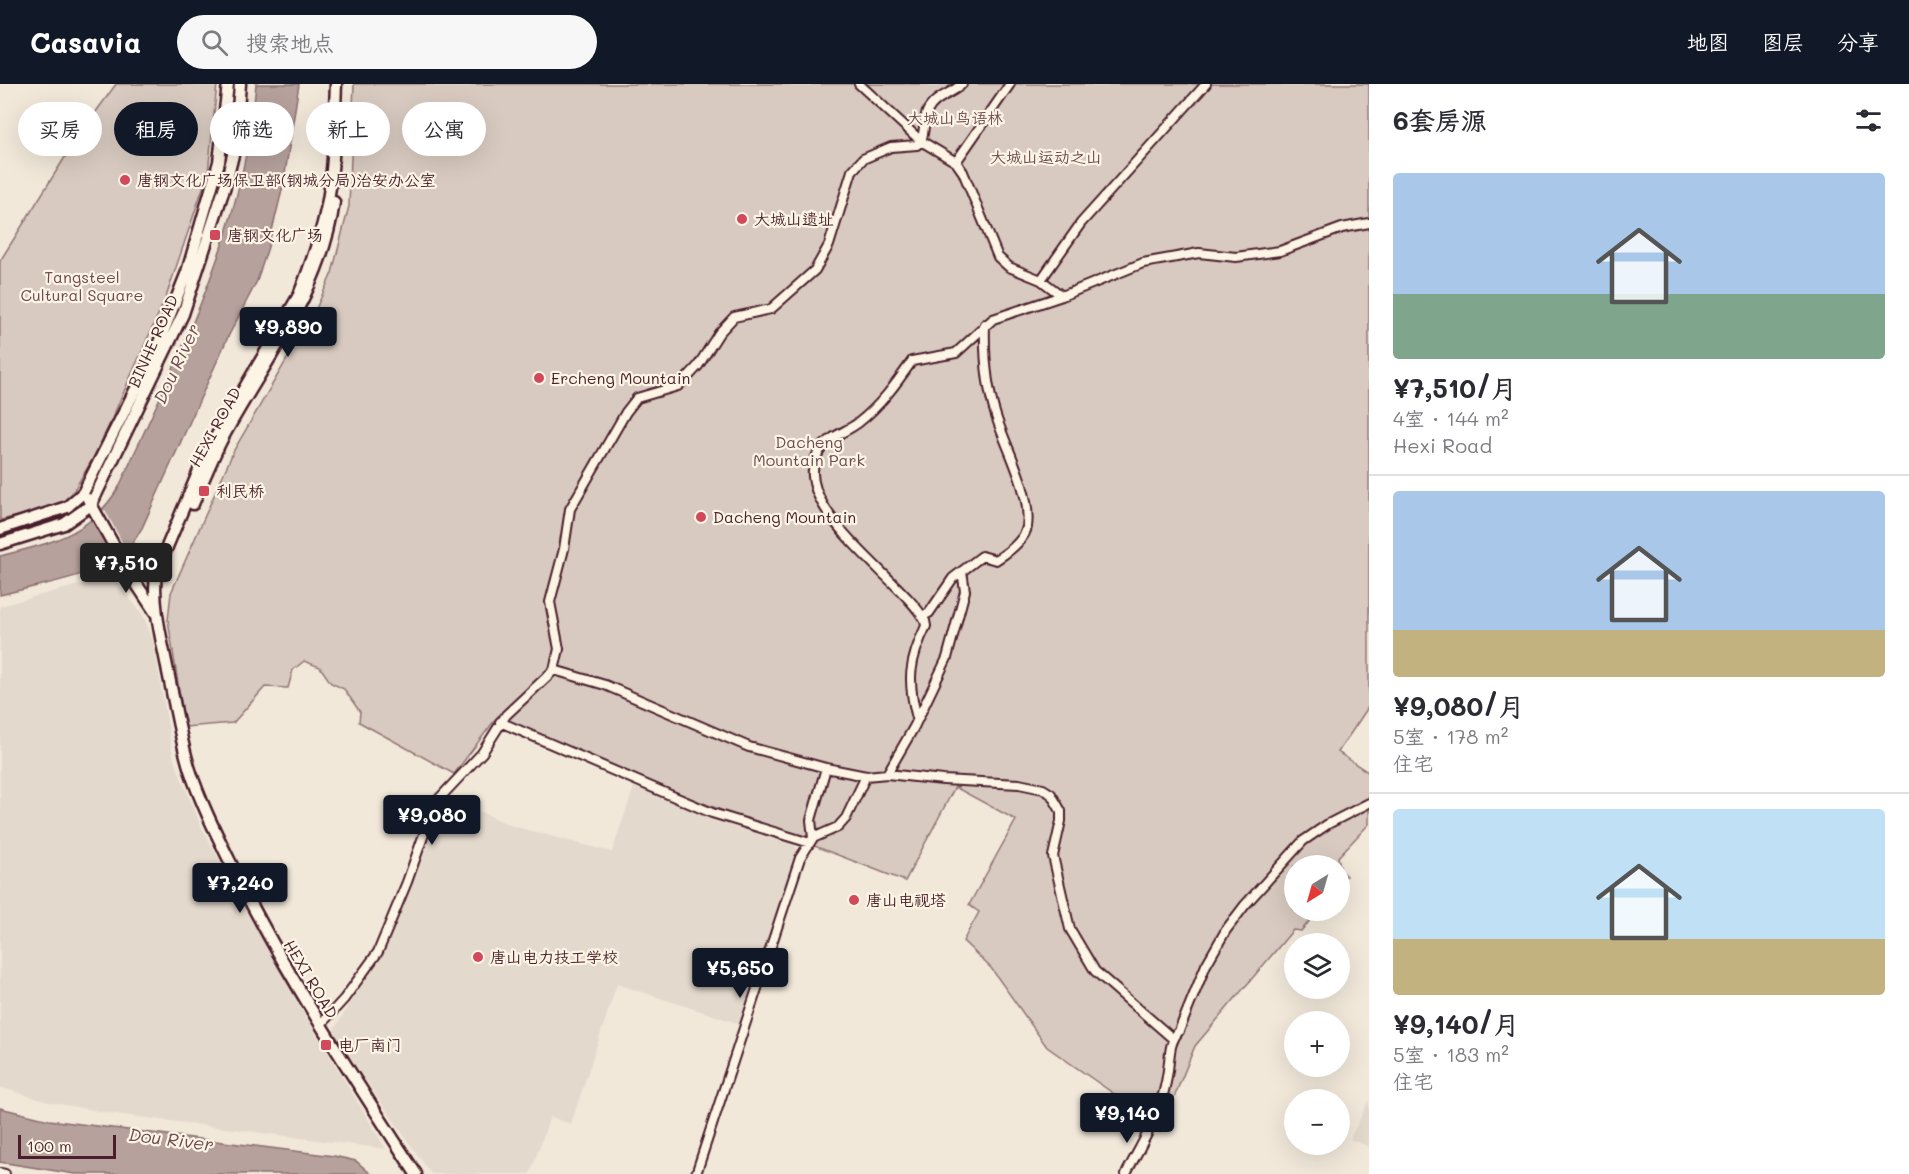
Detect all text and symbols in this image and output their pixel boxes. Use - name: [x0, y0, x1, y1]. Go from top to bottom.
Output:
- search box: [177, 15, 597, 69]
- text: Casavia: [30, 24, 141, 60]
- icon: search: [198, 26, 231, 59]
- text: 搜索地点: [246, 28, 334, 57]
- text: 地图: [1687, 28, 1729, 55]
- text: 图层: [1762, 28, 1804, 55]
- text: 分享: [1837, 28, 1879, 55]
- chip: 买房: [18, 102, 102, 156]
- chip: 租房: [114, 102, 198, 156]
- chip: 筛选: [210, 102, 294, 156]
- chip: 新上: [306, 102, 390, 156]
- chip: 公寓: [402, 102, 486, 156]
- text: 6套房源: [1393, 103, 1487, 137]
- icon: filters: [1852, 104, 1885, 137]
- park label: 大城山鸟语林: [907, 107, 1003, 128]
- park label: 大城山运动之山: [990, 146, 1102, 167]
- place label: 唐钢文化广场保卫部(钢城分局)治安办公室: [137, 169, 436, 190]
- marker: 唐钢文化广场保卫部(钢城分局)治安办公室: [118, 173, 132, 187]
- place label: 大城山遗址: [754, 208, 834, 229]
- marker: 大城山遗址: [735, 212, 749, 226]
- icon: home: [1585, 212, 1693, 320]
- place label: 唐钢文化广场: [227, 224, 323, 245]
- marker: 唐钢文化广场: [208, 228, 222, 242]
- park label: Tangsteel Cultural Square: [20, 266, 144, 305]
- street label: BINHE ROAD: [123, 291, 182, 390]
- pin: ¥9,890: [239, 307, 337, 358]
- text: ¥9,890: [254, 313, 322, 339]
- water label: Dou River: [147, 320, 205, 407]
- place label: Ercheng Mountain: [551, 367, 690, 388]
- marker: Ercheng Mountain: [532, 371, 546, 385]
- text: ¥7,510/月: [1393, 371, 1517, 405]
- street label: HEXI ROAD: [184, 383, 245, 470]
- text: 4室 · 144 m²: [1393, 405, 1509, 431]
- park label: Dacheng Mountain Park: [753, 431, 865, 470]
- text: Hexi Road: [1393, 432, 1492, 458]
- place label: 利民桥: [216, 480, 264, 501]
- marker: 利民桥: [197, 484, 211, 498]
- place label: Dacheng Mountain: [713, 506, 856, 527]
- marker: Dacheng Mountain: [694, 510, 708, 524]
- icon: home: [1585, 530, 1693, 638]
- pin: ¥7,510: [77, 543, 175, 594]
- text: ¥7,510: [94, 549, 158, 575]
- text: ¥9,080/月: [1393, 689, 1524, 723]
- text: 5室 · 178 m²: [1393, 723, 1508, 749]
- text: 住宅: [1393, 750, 1433, 776]
- pin: ¥9,080: [383, 795, 481, 846]
- text: ¥9,080: [397, 801, 467, 827]
- icon: home: [1585, 848, 1693, 956]
- north arrow: [1284, 855, 1350, 921]
- map controls: [1284, 855, 1350, 1155]
- pin: ¥7,240: [191, 863, 289, 914]
- text: ¥7,240: [206, 869, 274, 895]
- place label: 唐山电视塔: [866, 889, 946, 910]
- marker: 唐山电视塔: [847, 893, 861, 907]
- button: layers: [1284, 933, 1350, 999]
- street label: HEXI ROAD: [280, 935, 343, 1022]
- place label: 唐山电力技工学校: [490, 946, 618, 967]
- pin: ¥5,650: [691, 948, 789, 999]
- marker: 唐山电力技工学校: [471, 950, 485, 964]
- text: ¥5,650: [706, 954, 774, 980]
- text: ¥9,140/月: [1393, 1007, 1520, 1041]
- button: +: [1284, 1011, 1350, 1077]
- place label: 电厂南门: [338, 1034, 402, 1055]
- marker: 电厂南门: [319, 1038, 333, 1052]
- text: 5室 · 183 m²: [1393, 1041, 1509, 1067]
- text: 住宅: [1393, 1068, 1433, 1094]
- button: −: [1284, 1089, 1350, 1155]
- pin: ¥9,140: [1078, 1093, 1176, 1144]
- text: ¥9,140: [1094, 1099, 1160, 1125]
- water label: Dou River: [127, 1122, 215, 1156]
- scale bar: [18, 1132, 116, 1160]
- text: 100 m: [27, 1135, 72, 1156]

